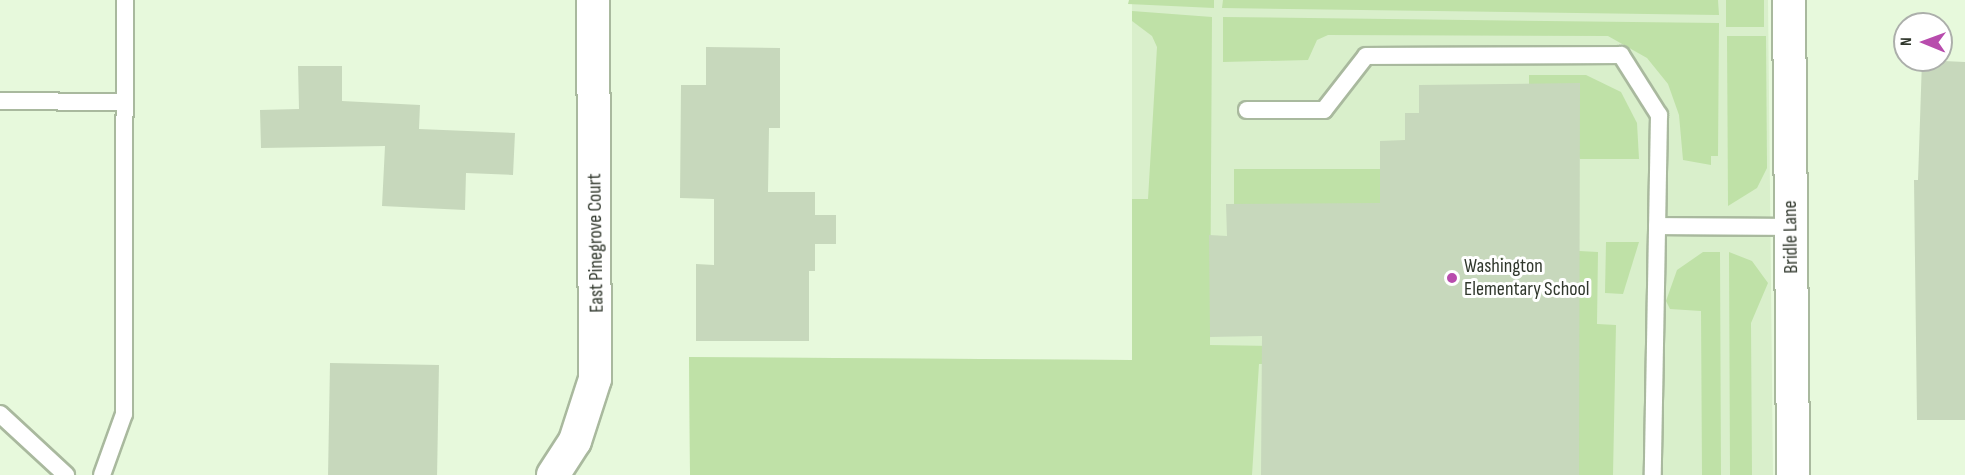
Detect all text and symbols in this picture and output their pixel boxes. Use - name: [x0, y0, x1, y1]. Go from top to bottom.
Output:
- north arrow: [1893, 12, 1953, 72]
- text: N: [1897, 37, 1916, 46]
- street label: East Pinegrove Court: [583, 173, 609, 313]
- street label: Bridle Lane: [1778, 200, 1804, 274]
- place label: Washington Elementary School: [1464, 254, 1590, 301]
- marker: Washington Elementary School: [1445, 271, 1459, 285]

